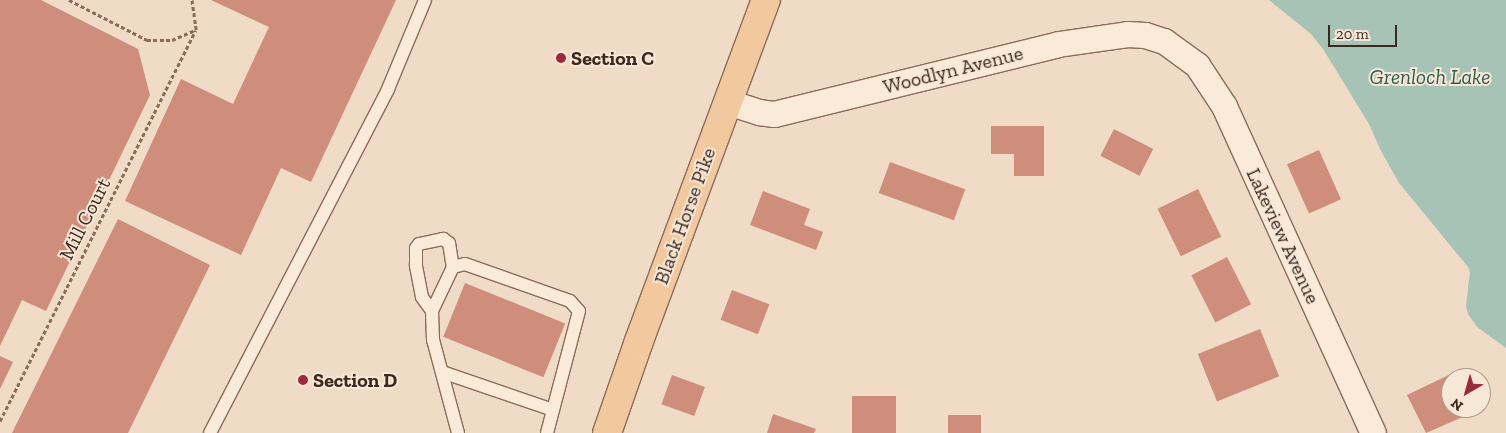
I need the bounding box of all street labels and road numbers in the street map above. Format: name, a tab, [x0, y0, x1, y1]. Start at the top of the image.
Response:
street label: Woodlyn Avenue	[880, 41, 1026, 99]
street label: Black Horse Pike	[649, 144, 721, 288]
street label: Lakeview Avenue	[1241, 164, 1325, 308]
street label: Mill Court	[54, 174, 116, 264]

